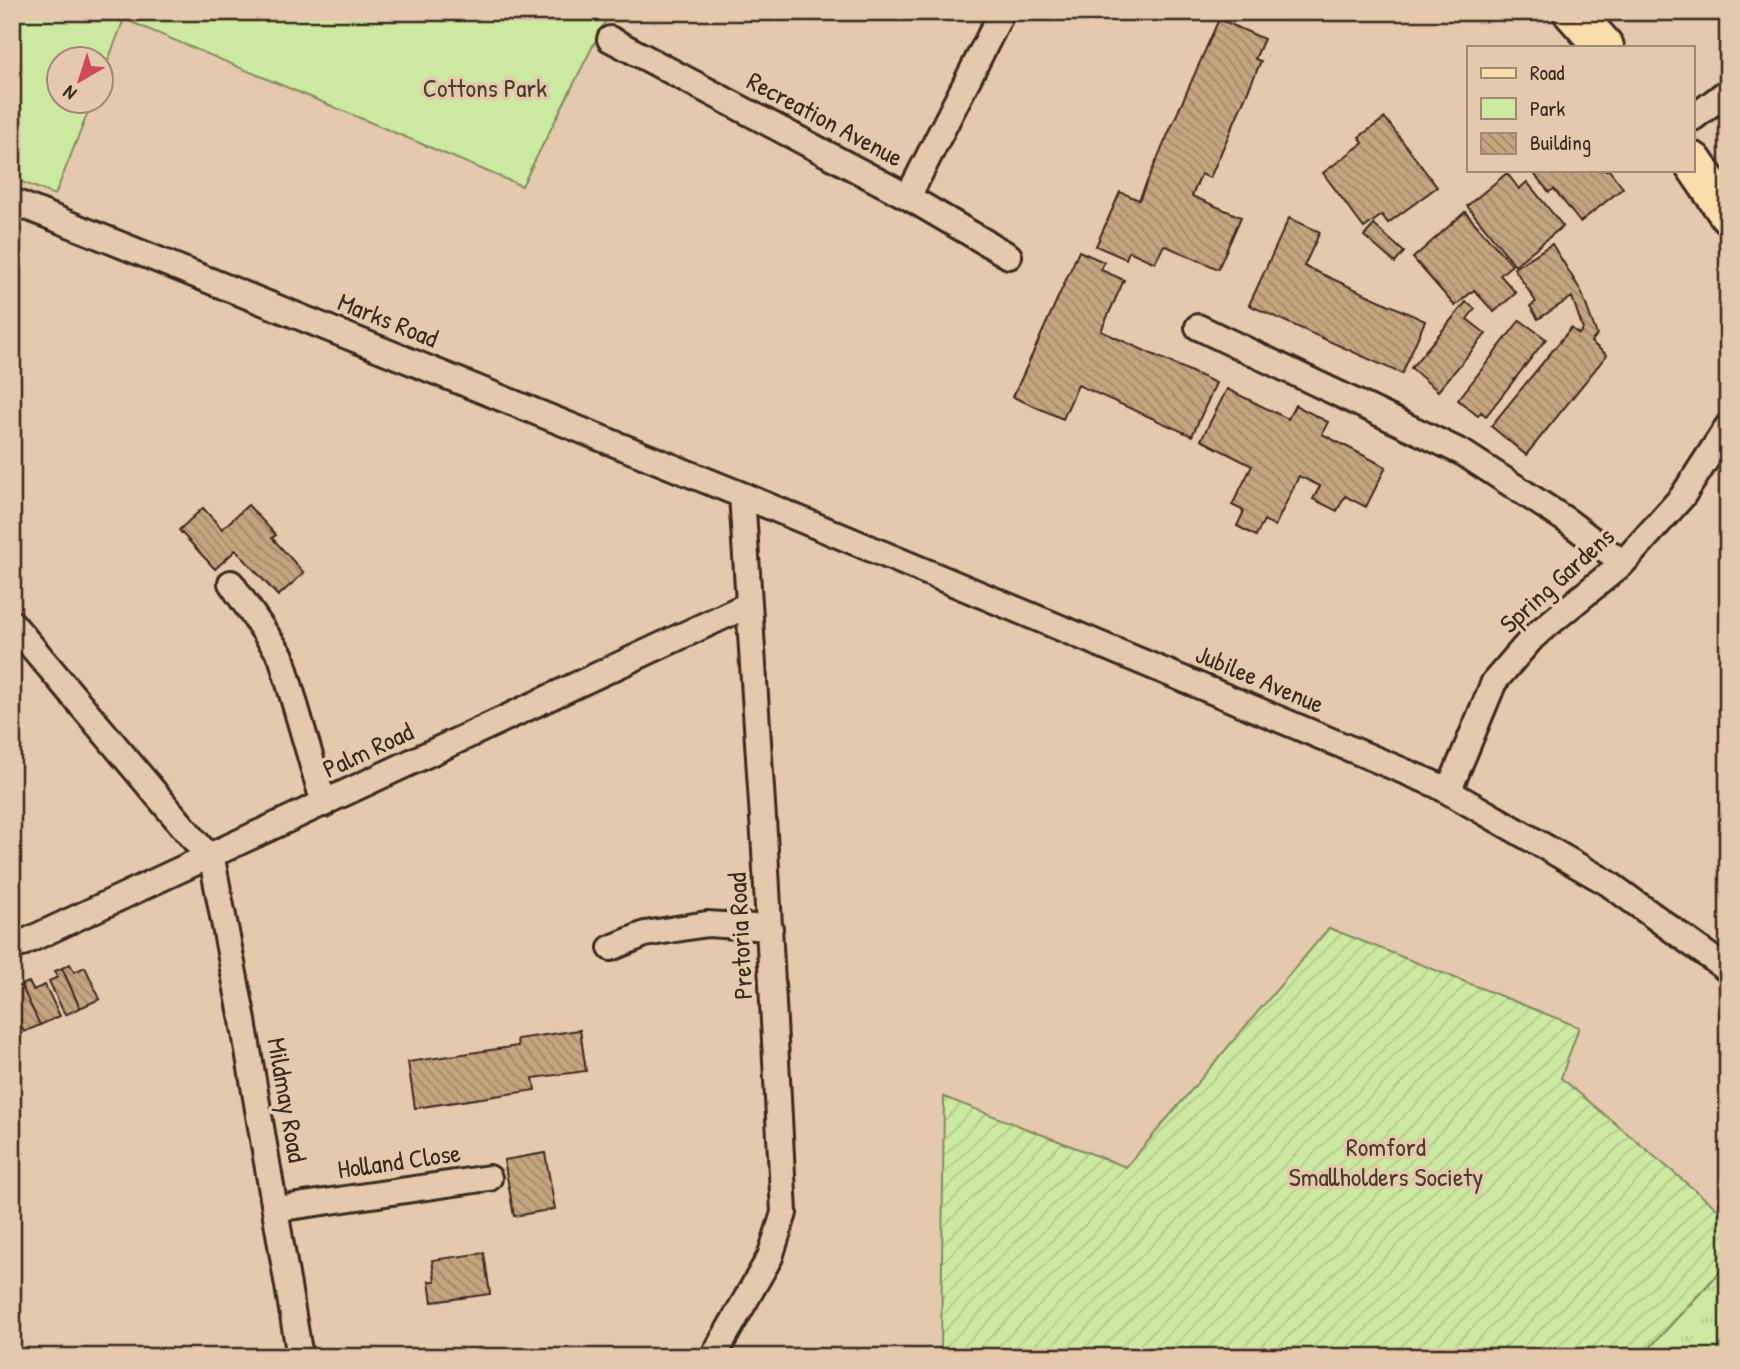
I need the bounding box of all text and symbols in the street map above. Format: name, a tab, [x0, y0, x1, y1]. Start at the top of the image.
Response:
north arrow	[46, 46, 116, 116]
legend	[1467, 46, 1694, 172]
text: Road	[1530, 58, 1564, 87]
street label: Recreation Avenue	[741, 63, 909, 174]
park label: Cottons Park	[423, 70, 547, 105]
text: N	[57, 80, 81, 106]
text: Park	[1530, 94, 1565, 123]
text: Building	[1530, 128, 1591, 157]
street label: Marks Road	[333, 284, 443, 355]
street label: Spring Gardens	[1492, 519, 1622, 641]
street label: Jubilee Avenue	[1191, 636, 1330, 721]
street label: Palm Road	[317, 713, 419, 786]
street label: Pretoria Road	[719, 872, 760, 1000]
street label: Mildmay Road	[259, 1035, 316, 1165]
park label: Romford Smallholders Society	[1289, 1129, 1483, 1194]
street label: Holland Close	[335, 1135, 463, 1186]

